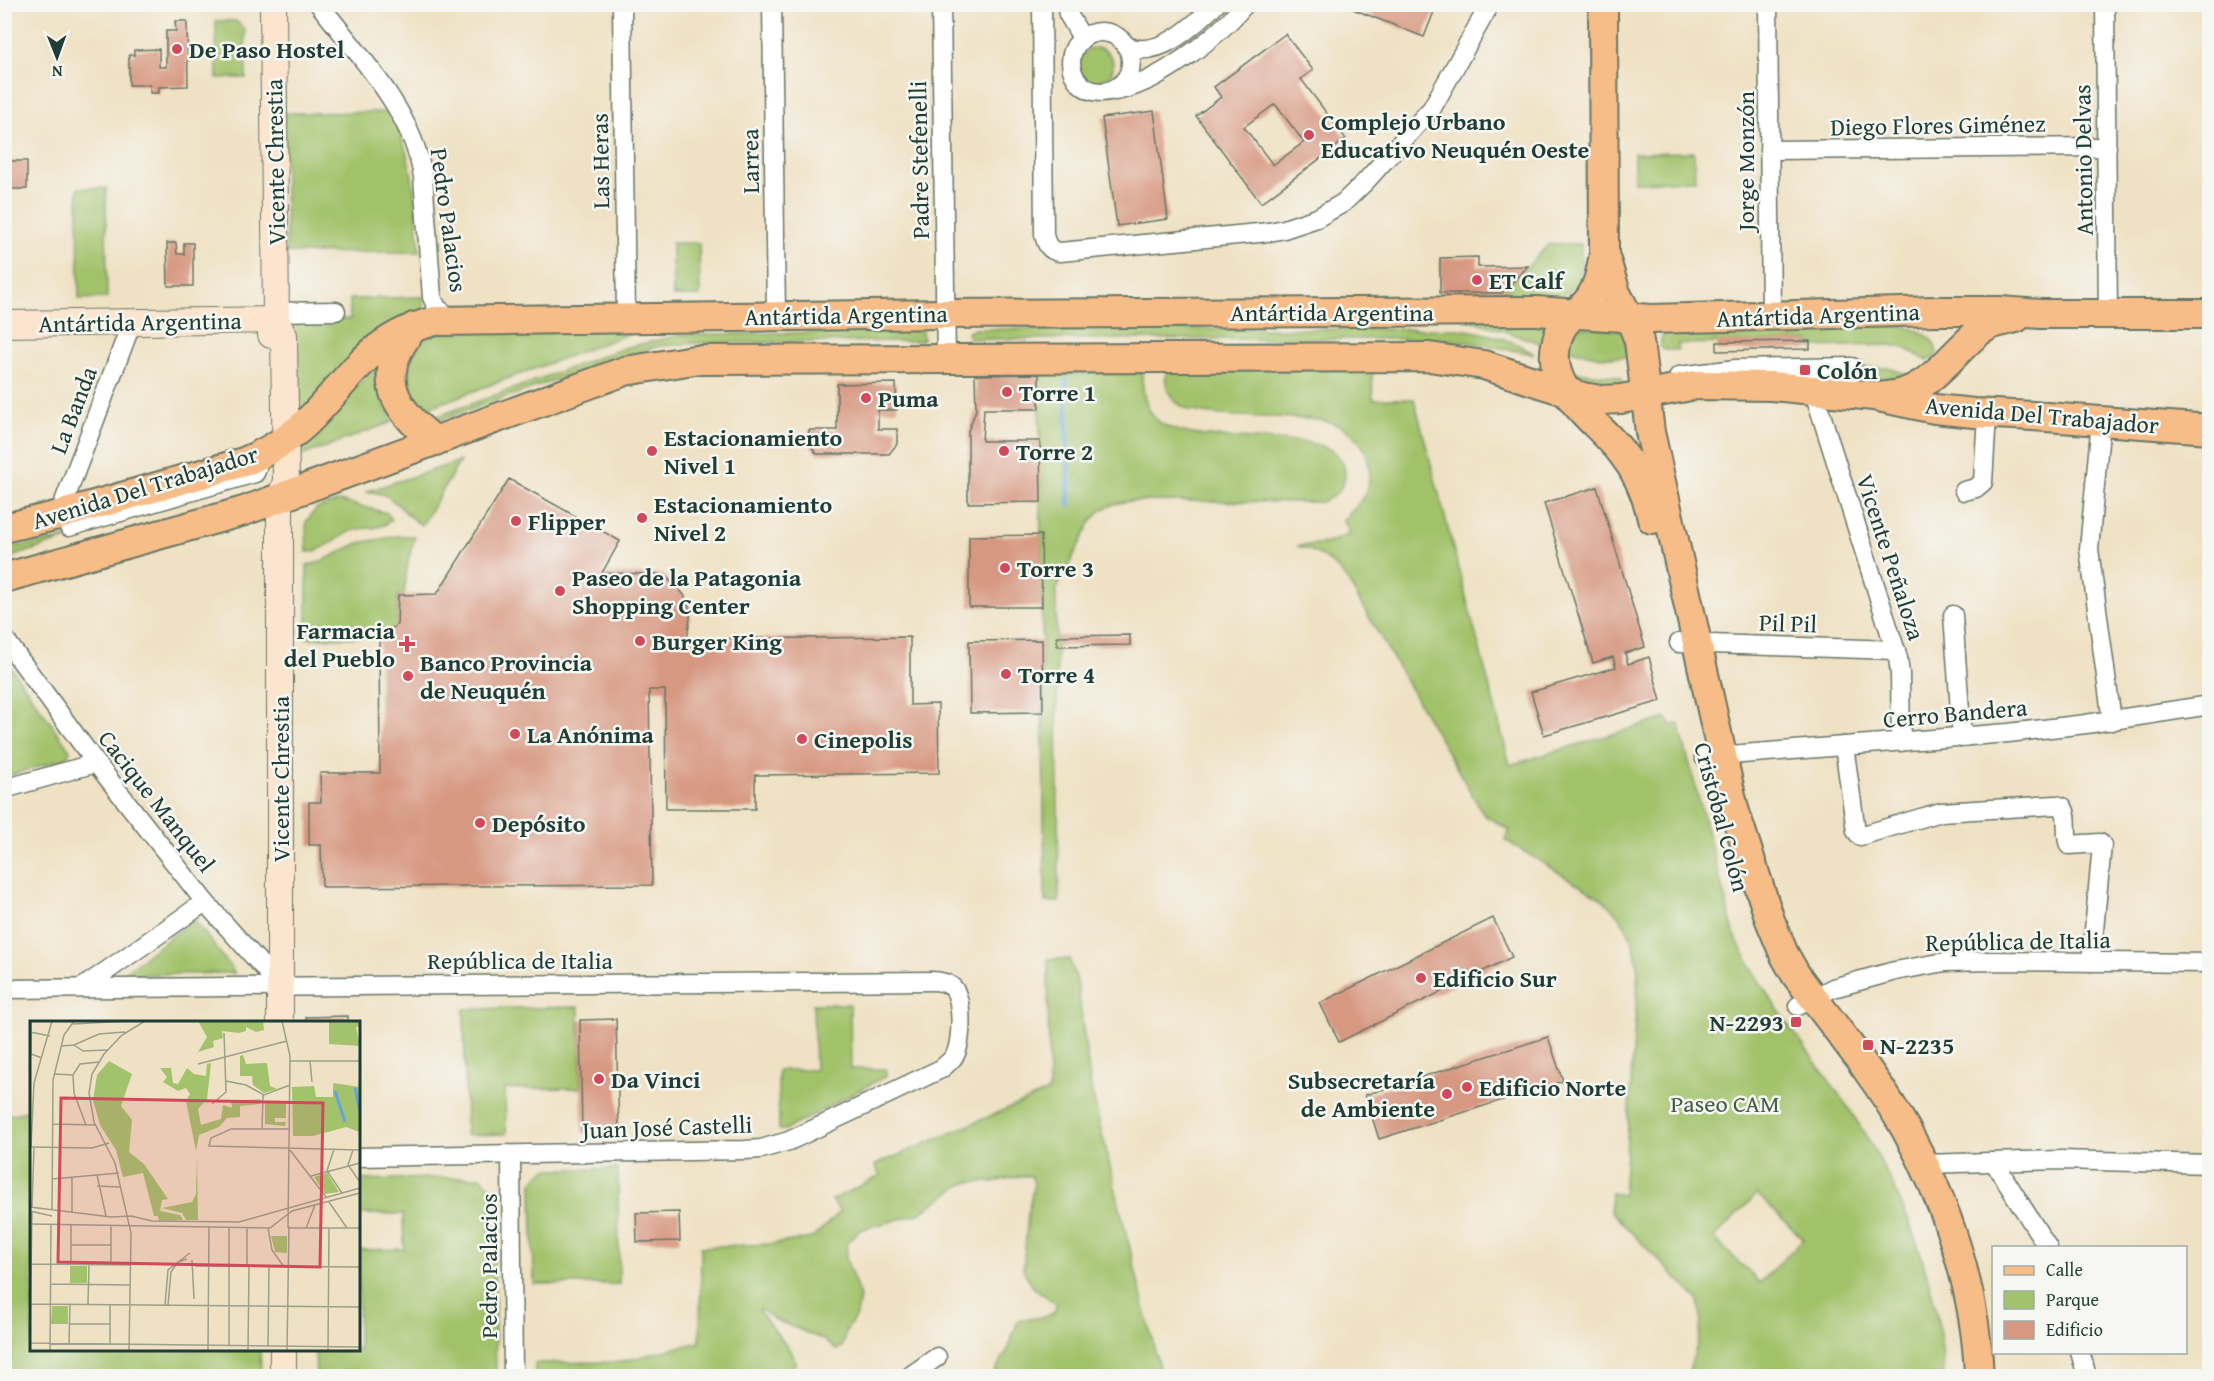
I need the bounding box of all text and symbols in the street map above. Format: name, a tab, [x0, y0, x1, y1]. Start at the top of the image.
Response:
north arrow	[27, 27, 87, 87]
place label: De Paso Hostel	[189, 32, 345, 67]
marker: De Paso Hostel	[170, 42, 184, 56]
text: N	[51, 60, 63, 84]
street label: Vicente Chrestia	[256, 78, 294, 245]
street label: Padre Stefenelli	[900, 80, 938, 240]
street label: Antonio Delvas	[2064, 84, 2102, 236]
street label: Jorge Monzón	[1728, 91, 1763, 234]
place label: Complejo Urbano Educativo Neuquén Oeste	[1321, 104, 1590, 167]
street label: Diego Flores Giménez	[1830, 106, 2046, 144]
street label: Las Heras	[582, 113, 618, 209]
street label: Larrea	[732, 128, 768, 194]
marker: Complejo Urbano Educativo Neuquén Oeste	[1302, 128, 1316, 142]
street label: Pedro Palacios	[422, 146, 476, 294]
place label: ET Calf	[1489, 263, 1566, 298]
marker: ET Calf	[1470, 273, 1484, 287]
street label: Antártida Argentina	[1716, 294, 1921, 336]
street label: Antártida Argentina	[1230, 295, 1434, 330]
street label: Antártida Argentina	[744, 296, 949, 334]
street label: Antártida Argentina	[38, 303, 243, 341]
place label: Colón	[1817, 353, 1878, 388]
street label: La Banda	[40, 361, 106, 459]
marker: Colón	[1798, 363, 1812, 377]
place label: Torre 1	[1019, 375, 1096, 410]
place label: Puma	[878, 381, 939, 416]
marker: Torre 1	[1000, 385, 1014, 399]
street label: Avenida Del Trabajador	[1924, 387, 2160, 443]
marker: Puma	[859, 391, 873, 405]
place label: Estacionamiento Nivel 1	[664, 420, 842, 483]
place label: Torre 2	[1016, 434, 1093, 469]
street label: Avenida Del Trabajador	[28, 436, 262, 538]
marker: Estacionamiento Nivel 1	[645, 444, 659, 458]
marker: Torre 2	[997, 444, 1011, 458]
street label: Vicente Peñaloza	[1848, 469, 1935, 645]
place label: Estacionamiento Nivel 2	[654, 487, 832, 550]
place label: Flipper	[528, 504, 605, 539]
marker: Estacionamiento Nivel 2	[635, 511, 649, 525]
marker: Flipper	[509, 514, 523, 528]
place label: Torre 3	[1017, 551, 1094, 586]
place label: Paseo de la Patagonia Shopping Center	[572, 560, 802, 623]
marker: Torre 3	[998, 561, 1012, 575]
marker: Paseo de la Patagonia Shopping Center	[553, 584, 567, 598]
street label: Pil Pil	[1758, 604, 1818, 642]
place label: Farmacia del Pueblo	[284, 613, 396, 676]
place label: Burger King	[652, 624, 782, 659]
marker: Burger King	[633, 634, 647, 648]
marker: Farmacia del Pueblo	[400, 637, 414, 651]
place label: Banco Provincia de Neuquén	[420, 645, 593, 708]
place label: Torre 4	[1018, 657, 1095, 692]
marker: Torre 4	[999, 667, 1013, 681]
marker: Banco Provincia de Neuquén	[401, 669, 415, 683]
street label: Cerro Bandera	[1881, 689, 2029, 737]
street label: Vicente Chrestia	[263, 695, 298, 862]
place label: La Anónima	[527, 717, 655, 752]
street label: Cacique Manquel	[90, 722, 224, 880]
place label: Cinepolis	[814, 722, 913, 757]
marker: La Anónima	[508, 727, 522, 741]
marker: Cinepolis	[795, 732, 809, 746]
street label: Cristóbal Colón	[1685, 738, 1759, 896]
place label: Depósito	[492, 806, 586, 841]
marker: Depósito	[473, 816, 487, 830]
street label: República de Italia	[1925, 922, 2112, 960]
street label: República de Italia	[427, 943, 613, 978]
place label: Edificio Sur	[1433, 961, 1557, 996]
marker: Edificio Sur	[1414, 971, 1428, 985]
place label: N-2293	[1710, 1005, 1784, 1040]
marker: N-2293	[1789, 1015, 1803, 1029]
inset map	[30, 1021, 360, 1351]
place label: N-2235	[1880, 1028, 1954, 1063]
marker: N-2235	[1861, 1038, 1875, 1052]
place label: Da Vinci	[611, 1062, 700, 1097]
place label: Subsecretaría de Ambiente	[1288, 1063, 1436, 1126]
place label: Edificio Norte	[1479, 1070, 1626, 1105]
marker: Da Vinci	[592, 1072, 606, 1086]
marker: Edificio Norte	[1460, 1080, 1474, 1094]
park label: Paseo CAM	[1670, 1086, 1780, 1121]
marker: Subsecretaría de Ambiente	[1440, 1087, 1454, 1101]
street label: Juan José Castelli	[578, 1107, 753, 1148]
street label: Pedro Palacios	[471, 1193, 506, 1339]
legend	[1992, 1246, 2187, 1354]
text: Calle	[2046, 1256, 2083, 1283]
text: Parque	[2046, 1286, 2099, 1313]
text: Edificio	[2046, 1316, 2103, 1343]

